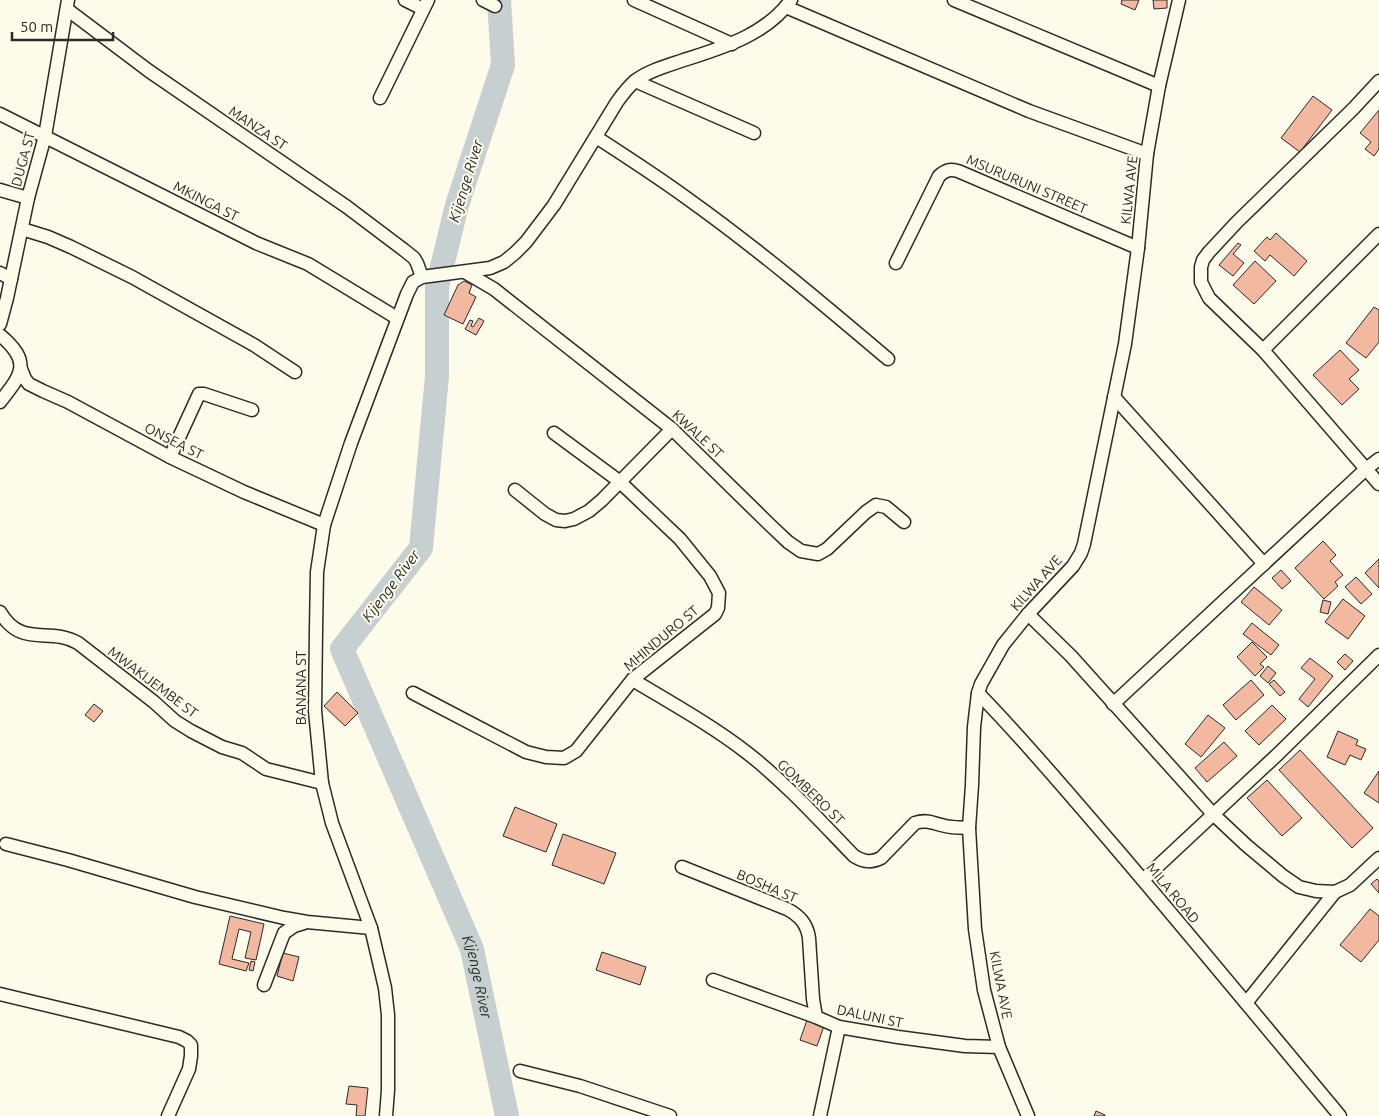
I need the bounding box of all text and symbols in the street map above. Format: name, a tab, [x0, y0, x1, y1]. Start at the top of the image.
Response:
scale bar	[12, 10, 114, 42]
text: 50 m	[20, 18, 53, 35]
street label: MANZA ST	[226, 103, 290, 153]
street label: DUGA ST	[8, 130, 38, 188]
water label: Kijenge River	[445, 136, 486, 224]
street label: MSURURUNI STREET	[964, 151, 1090, 217]
street label: KILWA AVE	[1117, 155, 1141, 225]
street label: MKINGA ST	[171, 178, 241, 224]
street label: KWALE ST	[669, 406, 727, 462]
street label: ONSEA ST	[142, 419, 206, 463]
water label: Kijenge River	[358, 546, 424, 625]
street label: KILWA AVE	[1007, 552, 1065, 614]
street label: MHINDURO ST	[620, 602, 702, 674]
street label: MWAKIJEMBE ST	[105, 643, 201, 721]
street label: BANANA ST	[293, 651, 309, 725]
street label: GOMBERO ST	[774, 756, 848, 828]
street label: MILA ROAD	[1143, 860, 1203, 927]
street label: BOSHA ST	[734, 866, 800, 906]
water label: Kijenge River	[459, 932, 496, 1021]
street label: KILWA AVE	[987, 950, 1015, 1021]
street label: DALUNI ST	[835, 1001, 905, 1031]

